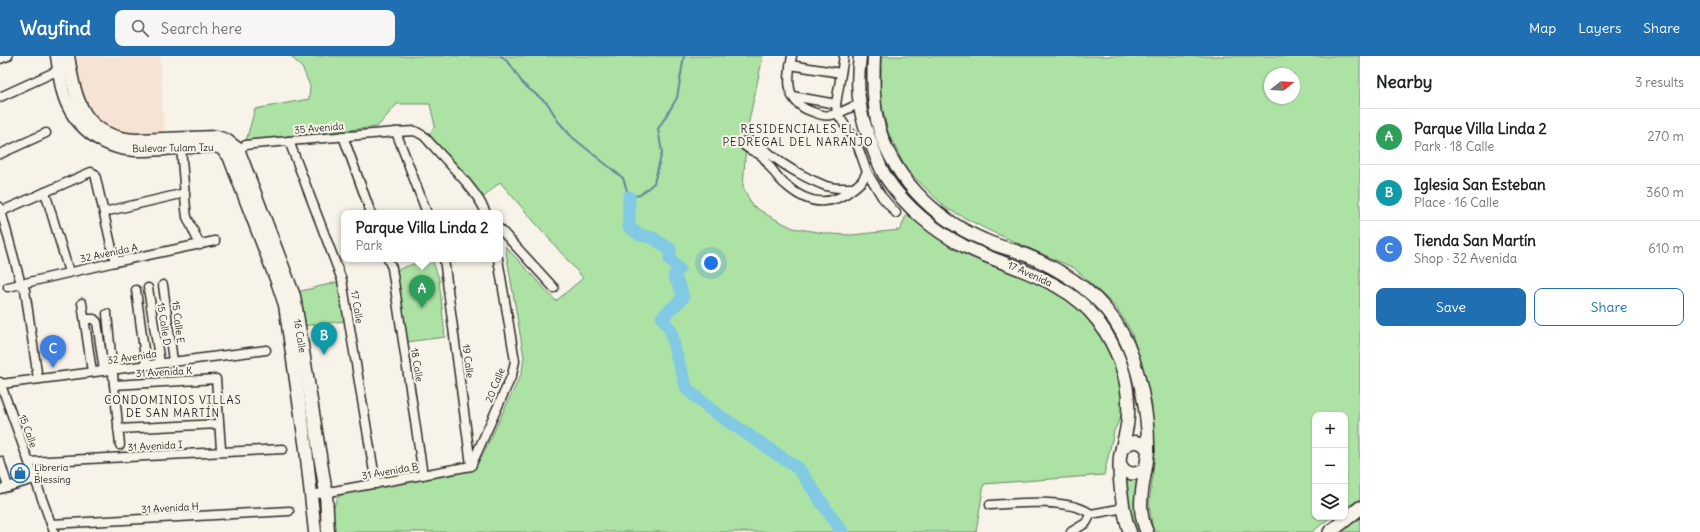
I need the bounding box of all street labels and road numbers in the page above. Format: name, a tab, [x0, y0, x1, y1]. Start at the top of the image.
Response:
street label: 35 Avenida	[294, 119, 345, 137]
street label: Bulevar Tulam Tzu	[132, 141, 214, 155]
street label: 32 Avenida A	[79, 240, 140, 265]
street label: 17 Avenida	[1006, 258, 1055, 290]
street label: 17 Calle	[348, 290, 366, 324]
street label: 15 Calle E	[169, 300, 187, 344]
street label: 15 Calle D	[154, 301, 174, 347]
street label: 16 Calle	[291, 318, 309, 354]
street label: 19 Calle	[459, 343, 477, 379]
street label: 32 Avenida	[106, 347, 158, 367]
street label: 18 Calle	[408, 347, 426, 383]
street label: 31 Avenida K	[135, 364, 193, 380]
street label: 20 Calle	[482, 366, 508, 404]
street label: 15 Calle	[16, 413, 40, 449]
street label: 31 Avenida I	[127, 438, 183, 454]
street label: 31 Avenida B	[361, 460, 420, 482]
street label: 31 Avenida H	[141, 500, 199, 516]

